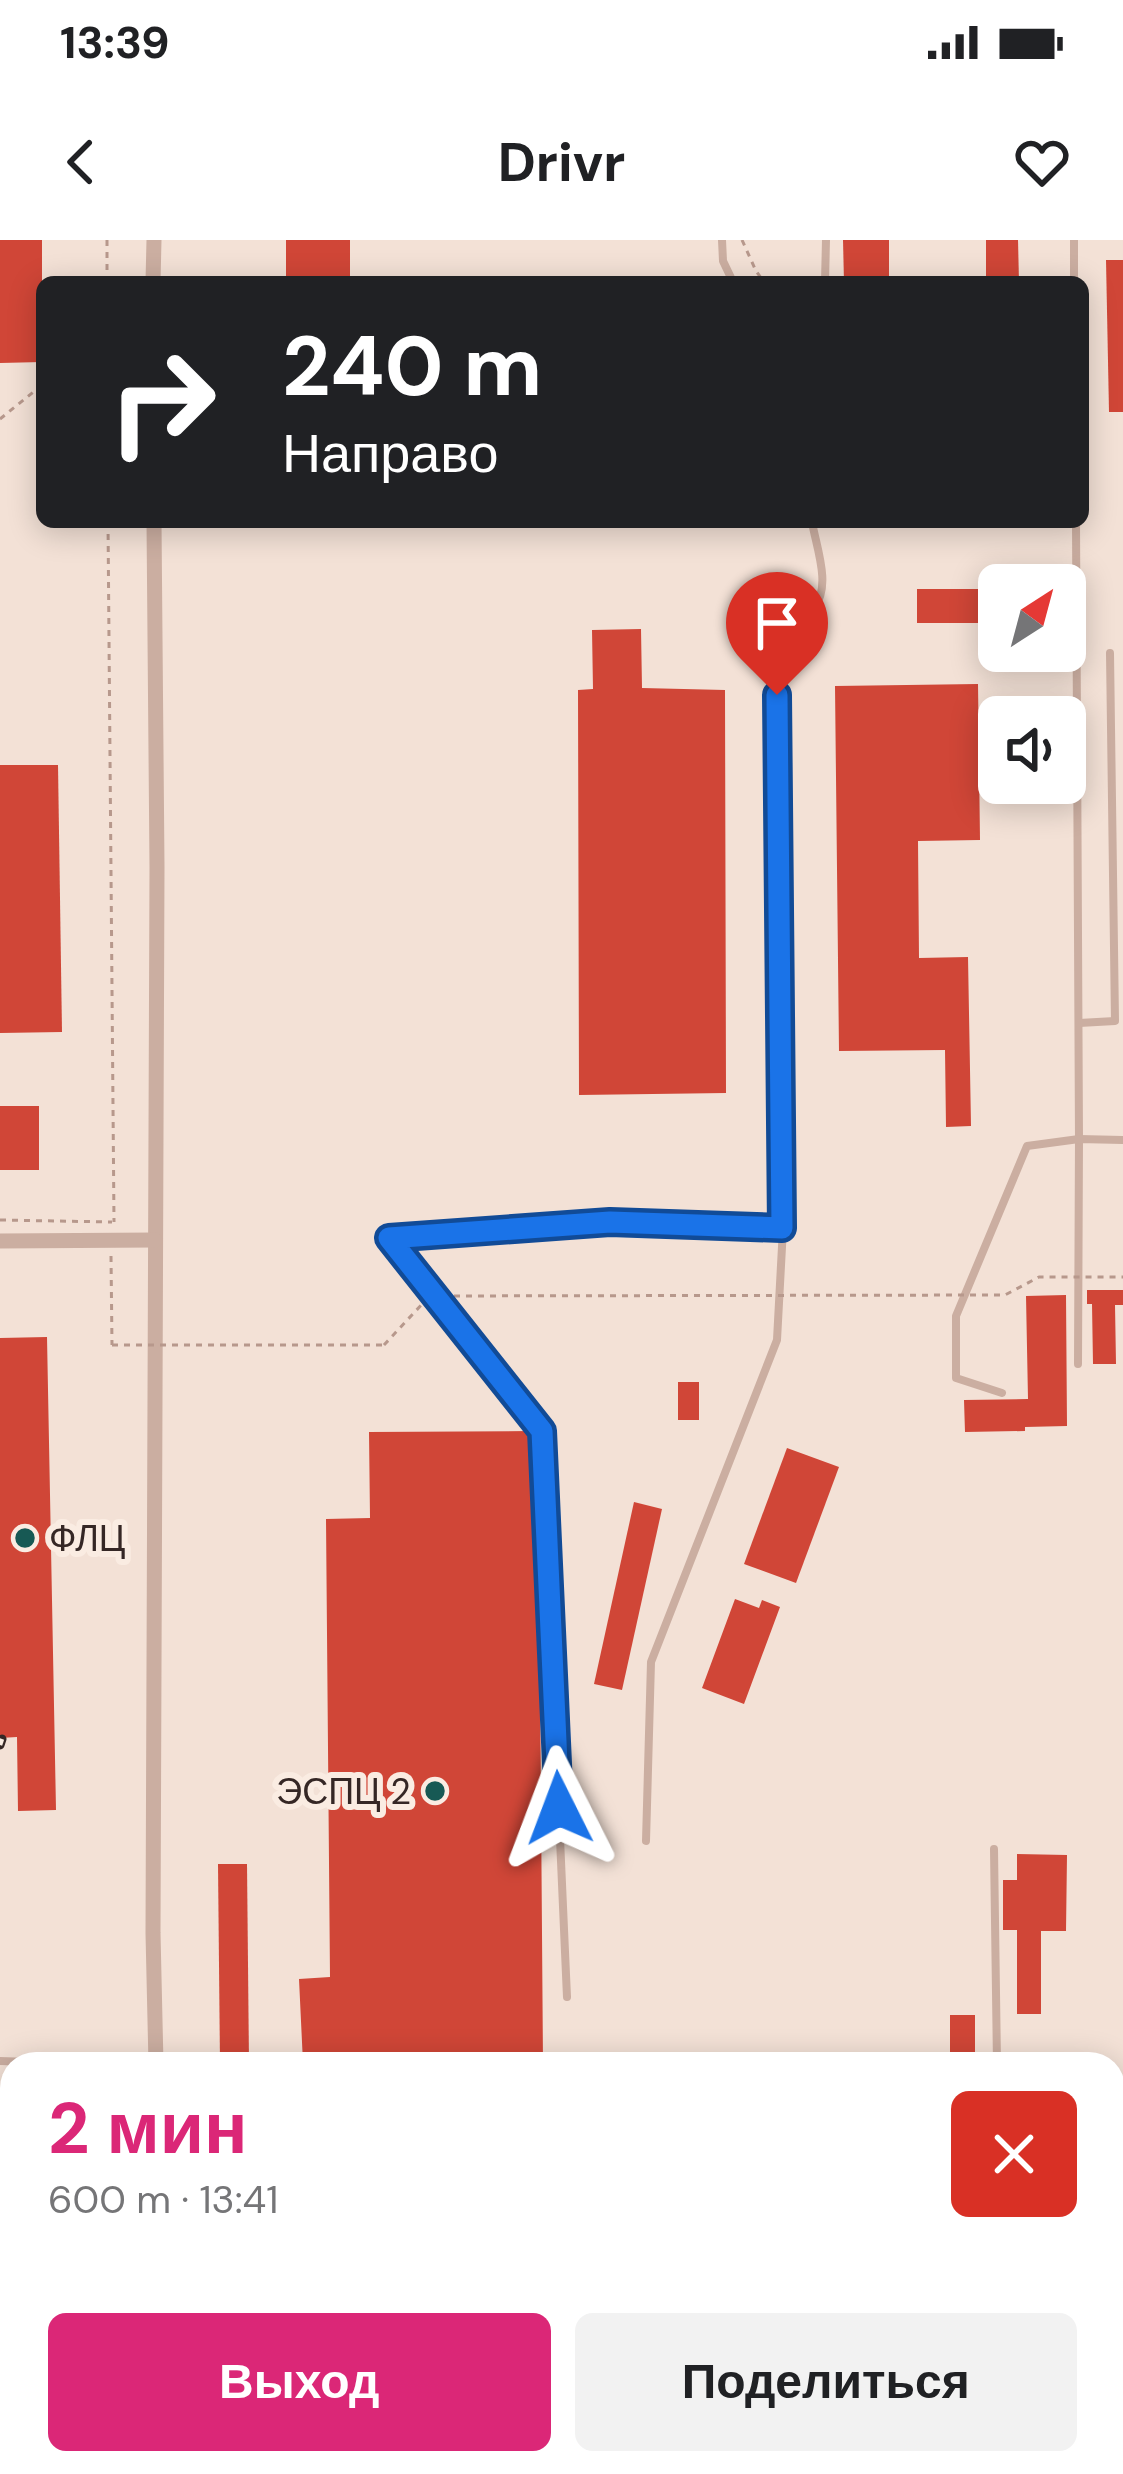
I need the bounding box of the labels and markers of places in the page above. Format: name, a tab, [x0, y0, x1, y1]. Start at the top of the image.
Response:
pin	[726, 572, 828, 695]
place label: ФЛЦ	[49, 1515, 125, 1562]
marker: ФЛЦ	[12, 1525, 38, 1551]
place label: ЭСПЦ 2	[276, 1768, 411, 1815]
marker: ЭСПЦ 2	[422, 1778, 448, 1804]

